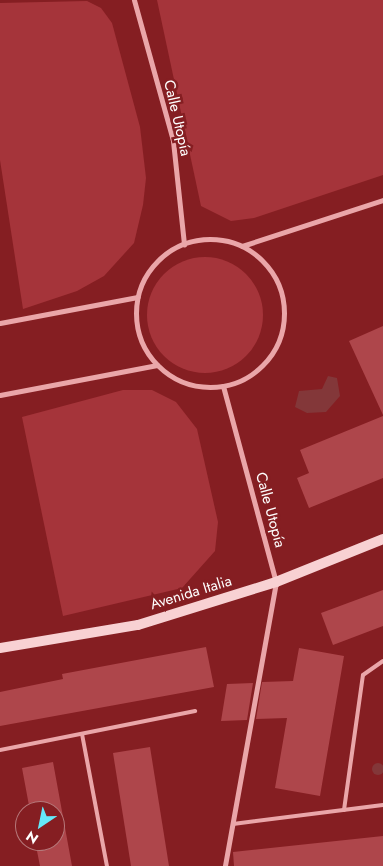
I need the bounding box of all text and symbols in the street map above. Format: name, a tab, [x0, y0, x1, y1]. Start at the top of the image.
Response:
street label: Calle Utopía	[160, 78, 194, 158]
street label: Calle Utopía	[251, 470, 289, 550]
street label: Avenida Italia	[148, 572, 234, 614]
north arrow	[15, 801, 65, 851]
text: N	[22, 826, 42, 849]

